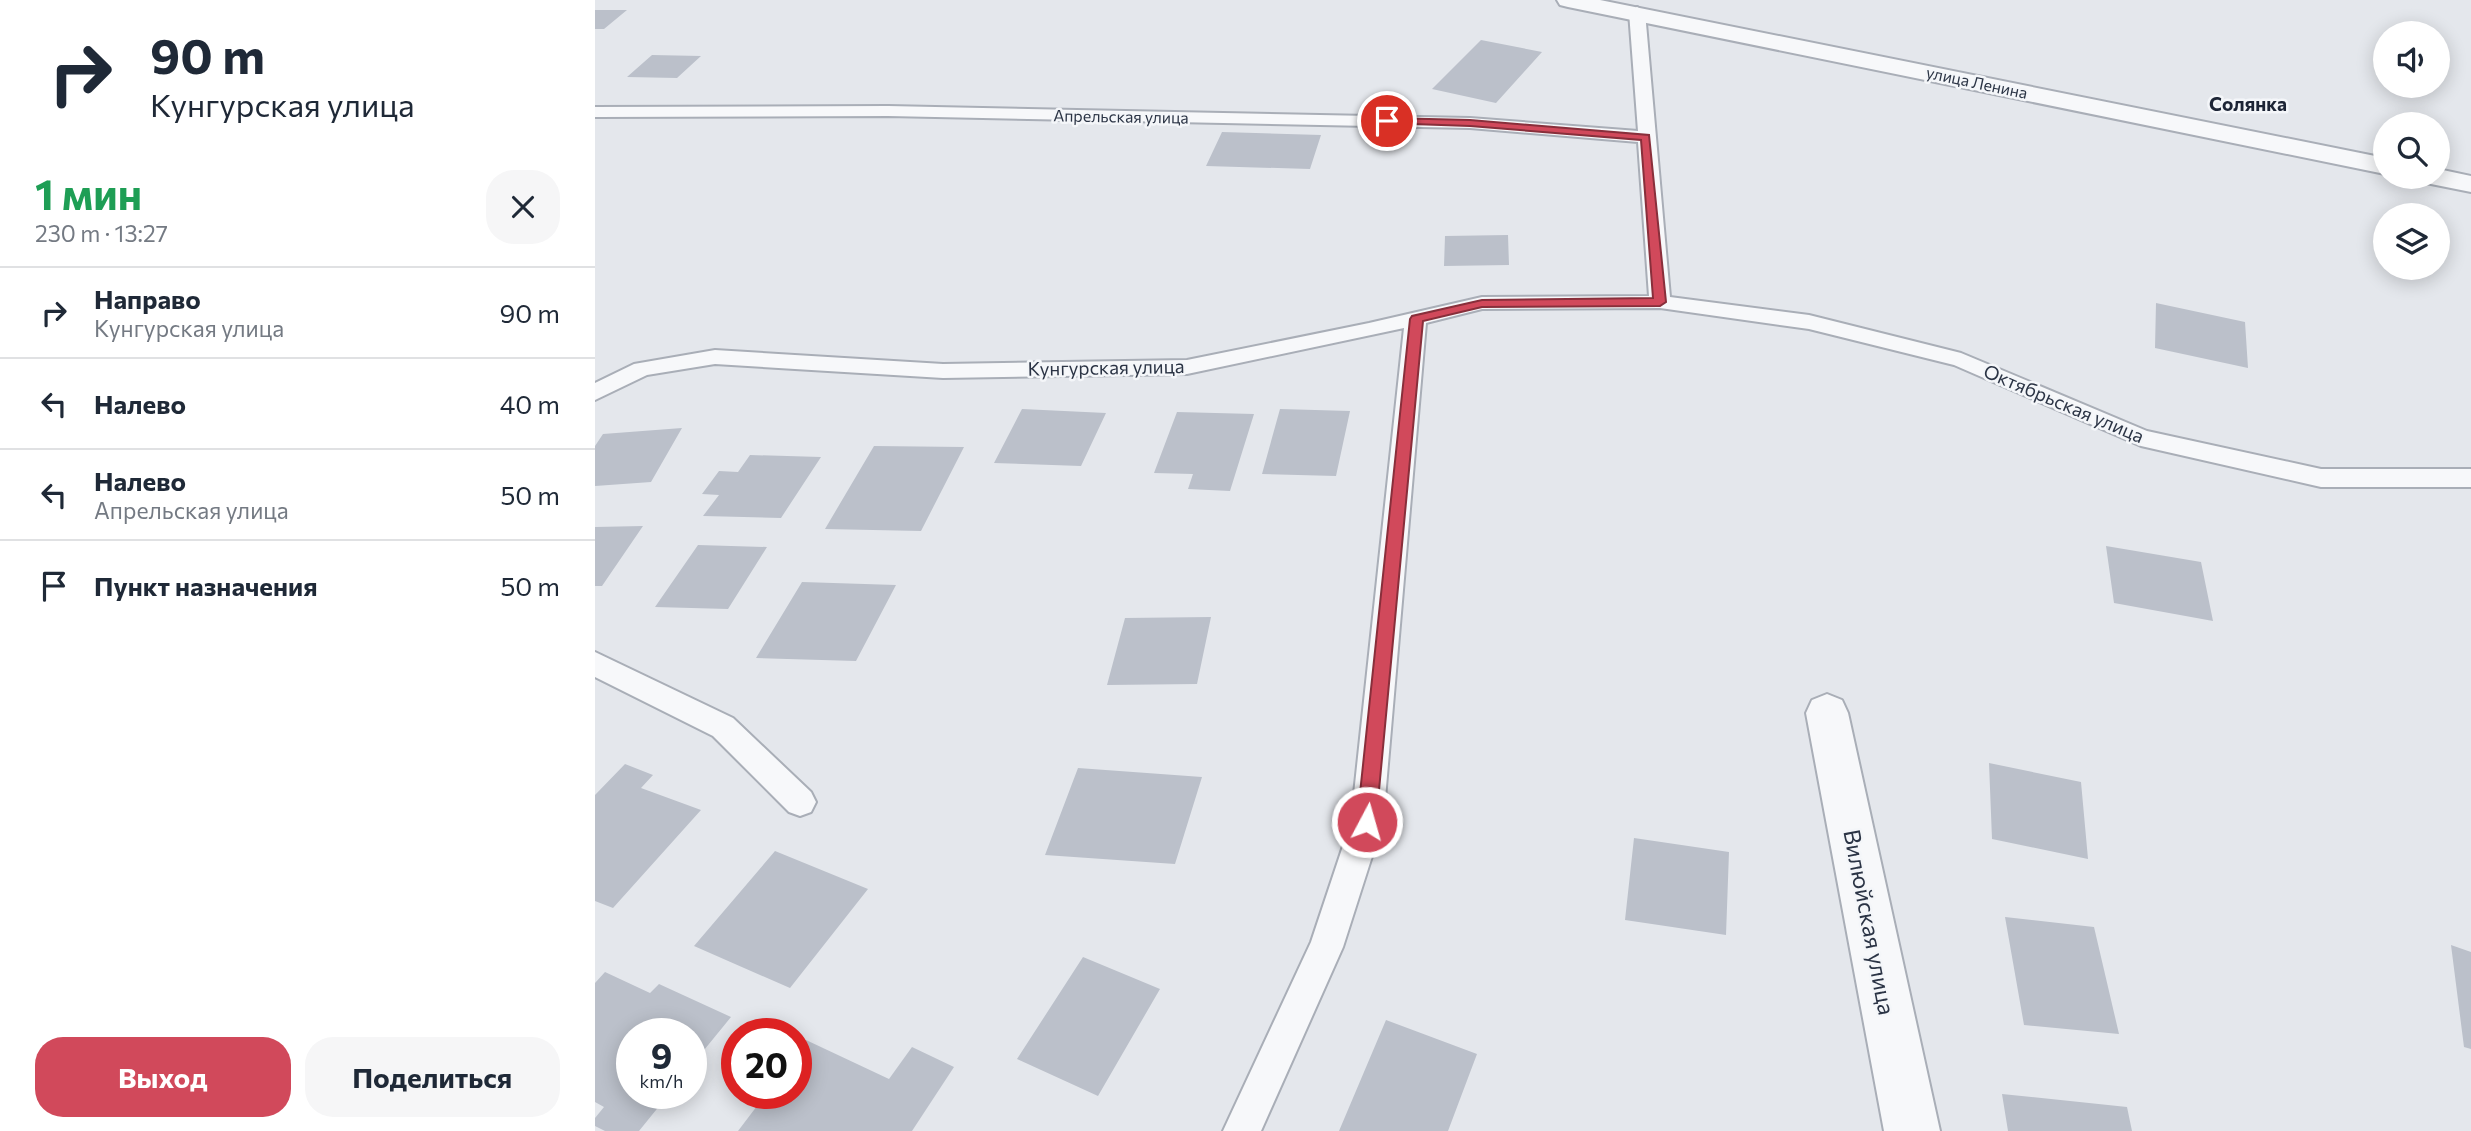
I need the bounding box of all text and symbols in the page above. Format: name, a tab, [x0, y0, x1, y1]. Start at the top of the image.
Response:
map controls	[2373, 21, 2450, 280]
button: sound	[2373, 21, 2450, 98]
text: 90 m	[150, 24, 265, 84]
icon: right	[35, 28, 126, 119]
street label: улица Ленина	[1925, 62, 2029, 102]
text: Кунгурская улица	[150, 84, 414, 124]
pin	[1357, 91, 1417, 151]
district label: Солянка	[2209, 92, 2287, 115]
icon: arrive	[1368, 102, 1406, 140]
street label: Апрельская улица	[1053, 105, 1189, 127]
button: search	[2373, 112, 2450, 189]
text: 1 мин	[35, 167, 142, 219]
button: close	[486, 170, 560, 244]
button: layers	[2373, 203, 2450, 280]
text: 230 m · 13:27	[35, 219, 168, 247]
text: Направо	[94, 283, 201, 314]
icon: right	[35, 294, 73, 332]
text: 90 m	[500, 297, 560, 328]
text: Кунгурская улица	[94, 314, 284, 342]
street label: Кунгурская улица	[1027, 354, 1185, 380]
street label: Октябрьская улица	[1980, 359, 2148, 447]
icon: left	[35, 385, 73, 423]
text: Налево	[94, 388, 186, 419]
text: 40 m	[500, 388, 560, 419]
text: Налево	[94, 465, 186, 496]
icon: left	[35, 476, 73, 514]
text: 50 m	[500, 479, 560, 510]
text: Апрельская улица	[94, 496, 289, 524]
icon: arrive	[35, 567, 73, 605]
text: Пункт назначения	[94, 570, 318, 601]
text: 50 m	[500, 570, 560, 601]
position arrow	[1330, 785, 1404, 859]
street label: Вилюйская улица	[1838, 827, 1902, 1017]
speed limit sign: 20	[721, 1018, 812, 1109]
text: 9	[651, 1033, 672, 1076]
button: Выход	[35, 1037, 291, 1117]
button: Поделиться	[305, 1037, 560, 1117]
text: km/h	[640, 1070, 683, 1092]

